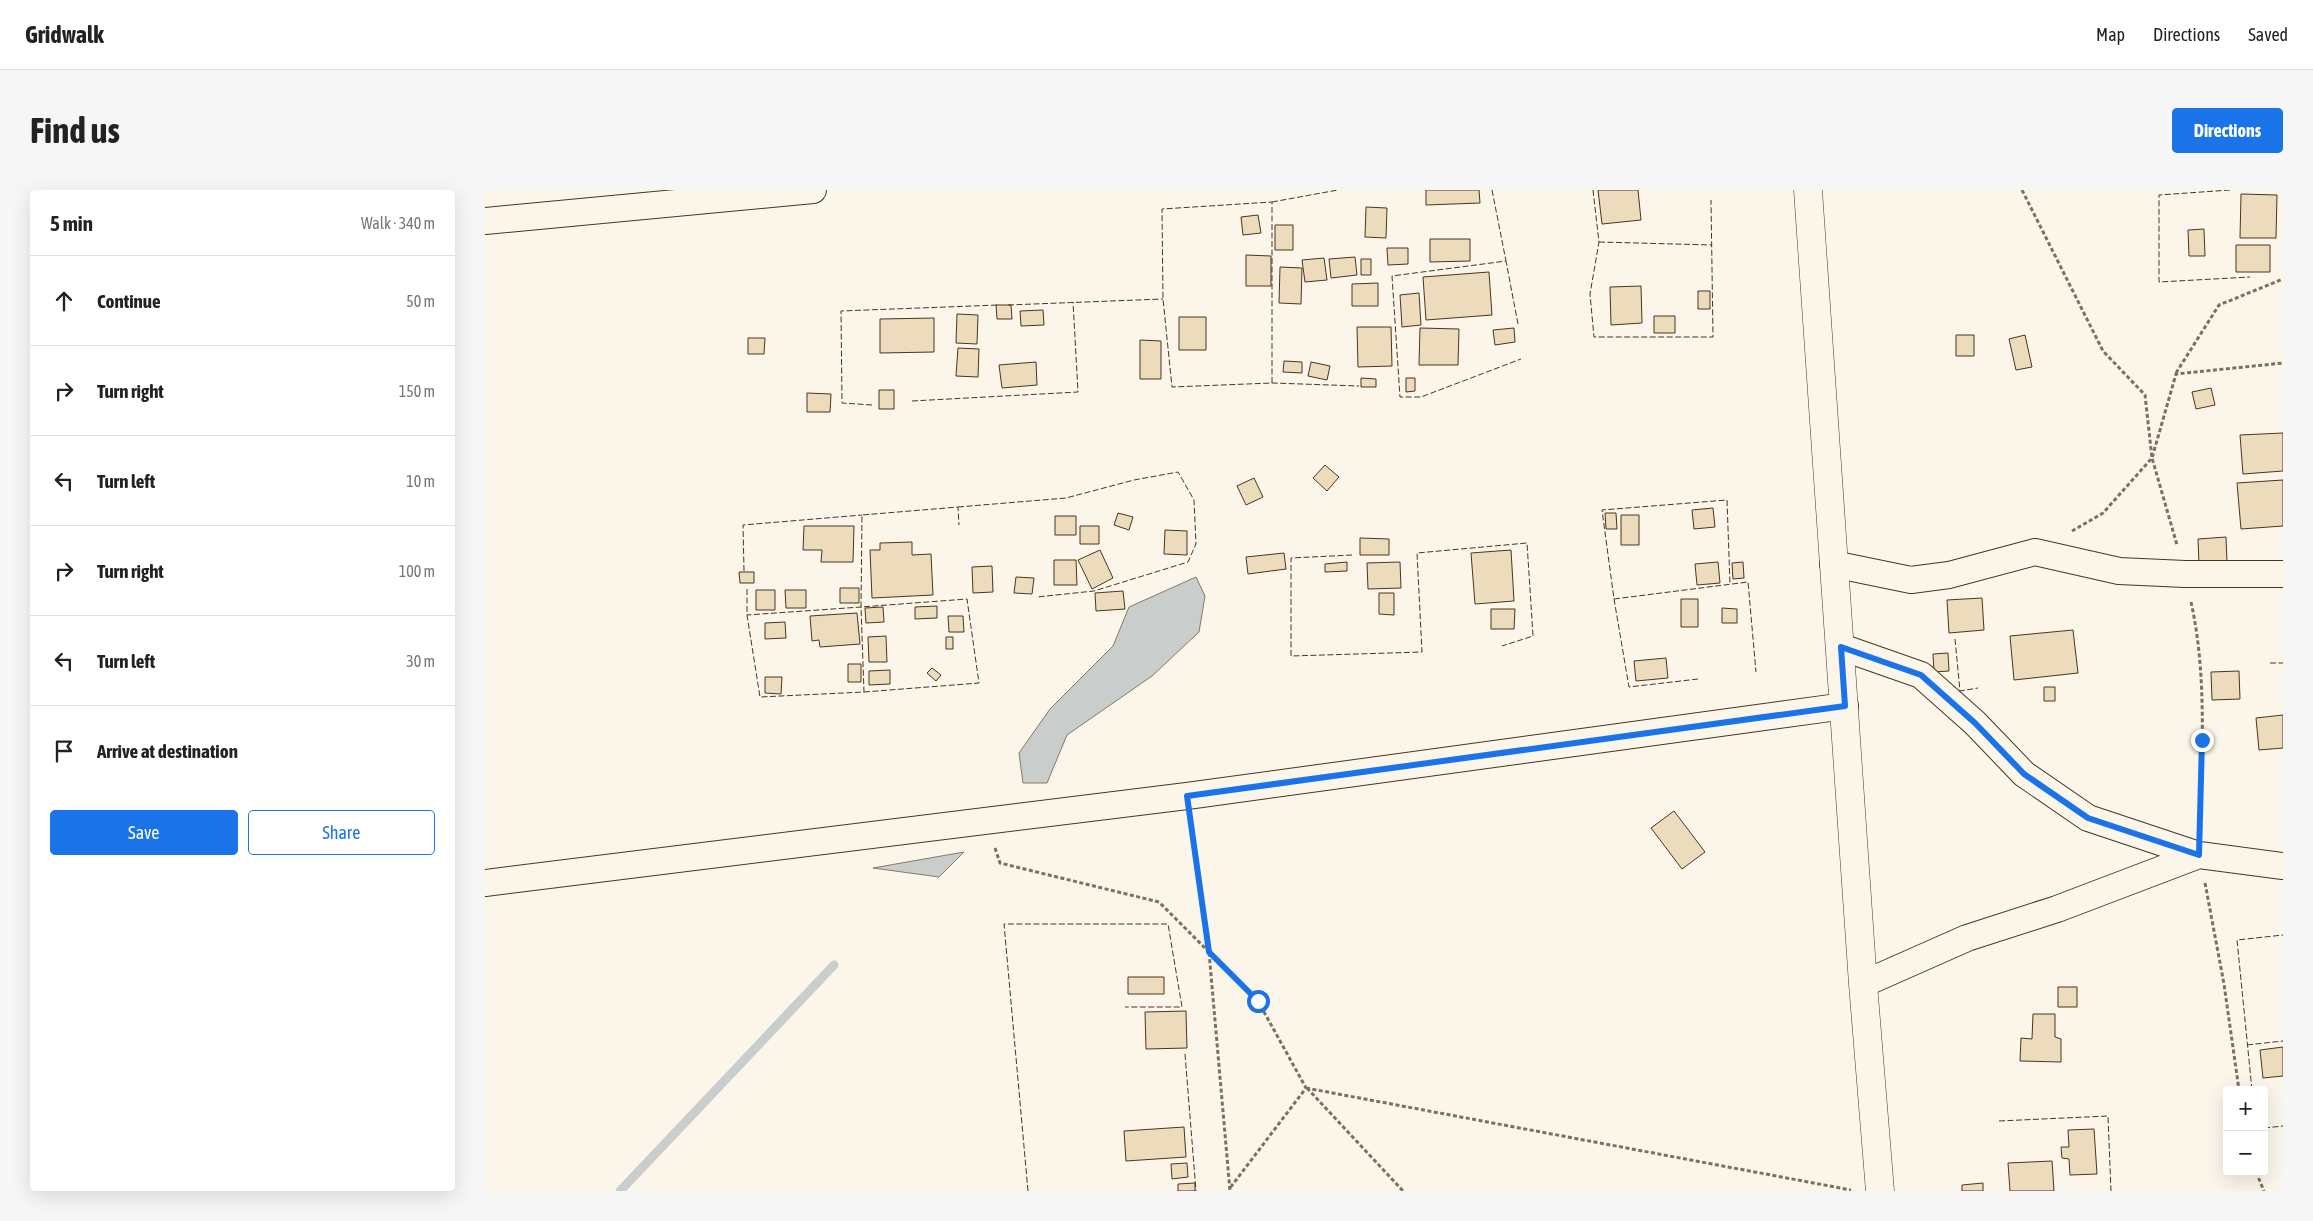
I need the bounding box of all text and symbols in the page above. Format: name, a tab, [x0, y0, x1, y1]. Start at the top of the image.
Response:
text: Gridwalk	[25, 21, 104, 48]
text: Map	[2096, 24, 2125, 45]
text: Directions	[2153, 24, 2220, 45]
text: Saved	[2248, 24, 2288, 45]
button: Directions	[2172, 108, 2283, 153]
text: Find us	[30, 110, 120, 150]
text: 5 min	[50, 211, 93, 235]
text: Walk · 340 m	[361, 214, 435, 232]
icon: ahead	[50, 287, 78, 315]
text: Continue	[97, 290, 161, 312]
text: 50 m	[406, 292, 435, 310]
icon: right	[50, 377, 78, 405]
text: Turn right	[97, 380, 164, 402]
text: 150 m	[399, 382, 435, 400]
icon: left	[50, 467, 78, 495]
text: Turn left	[97, 470, 155, 492]
text: 10 m	[406, 472, 435, 490]
icon: right	[50, 557, 78, 585]
text: Turn right	[97, 560, 164, 582]
text: 100 m	[399, 562, 435, 580]
icon: left	[50, 647, 78, 675]
text: Turn left	[97, 650, 155, 672]
text: 30 m	[406, 652, 435, 670]
route end	[2191, 729, 2214, 752]
icon: arrive	[50, 737, 78, 765]
text: Arrive at destination	[97, 740, 238, 762]
button: Save	[50, 810, 238, 855]
button: Share	[248, 810, 435, 855]
route start	[1247, 990, 1270, 1013]
map controls	[2223, 1086, 2268, 1176]
button: +	[2223, 1086, 2268, 1131]
button: −	[2223, 1131, 2268, 1176]

